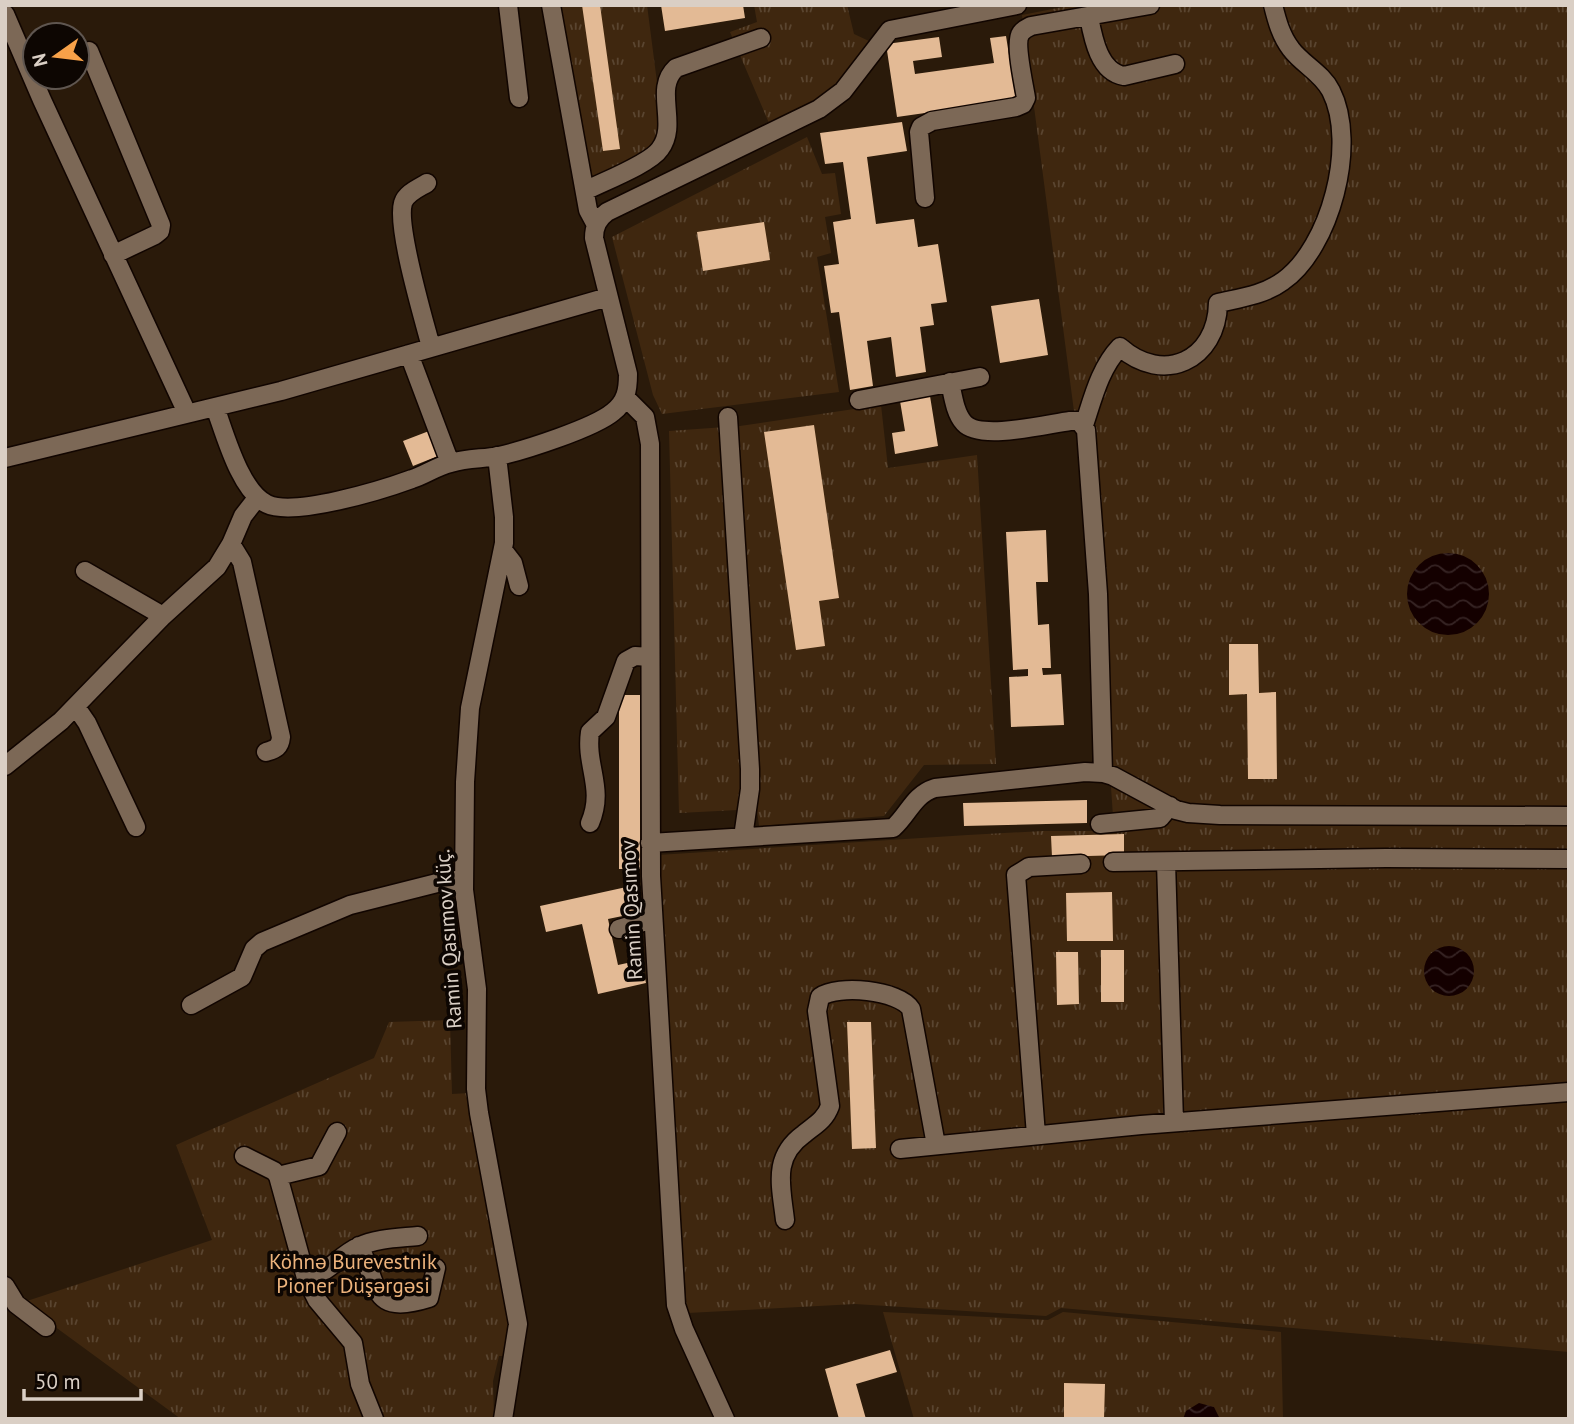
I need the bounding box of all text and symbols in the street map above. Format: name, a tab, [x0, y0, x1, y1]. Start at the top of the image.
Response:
north arrow	[21, 21, 91, 91]
text: N	[26, 51, 53, 69]
street label: Ramin Qasımov	[614, 839, 648, 981]
street label: Ramin Qasımov küç.	[428, 848, 468, 1030]
park label: Köhnə Burevestnik Pioner Düşərgəsi	[269, 1248, 437, 1299]
scale bar	[24, 1358, 142, 1402]
text: 50 m	[35, 1368, 81, 1395]

